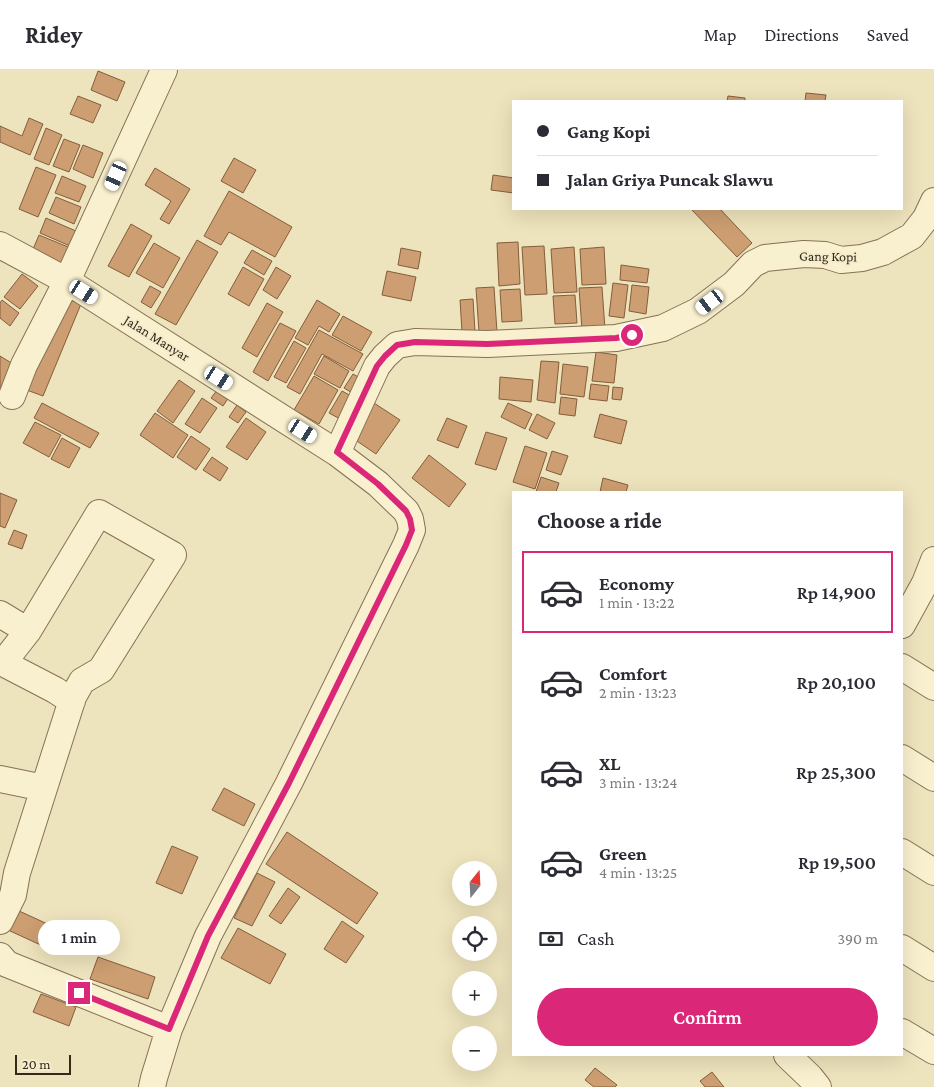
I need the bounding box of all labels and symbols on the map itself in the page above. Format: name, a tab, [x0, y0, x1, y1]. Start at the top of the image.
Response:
car	[103, 159, 128, 193]
street label: Gang Kopi	[799, 247, 858, 265]
car	[67, 278, 100, 306]
car	[693, 287, 726, 317]
street label: Jalan Manyar	[120, 310, 193, 364]
route start	[621, 324, 643, 346]
car	[202, 364, 235, 392]
car	[286, 417, 319, 445]
north arrow	[452, 861, 498, 906]
callout: 1 min	[38, 920, 120, 956]
route end	[68, 982, 90, 1004]
scale bar	[15, 1052, 71, 1075]

